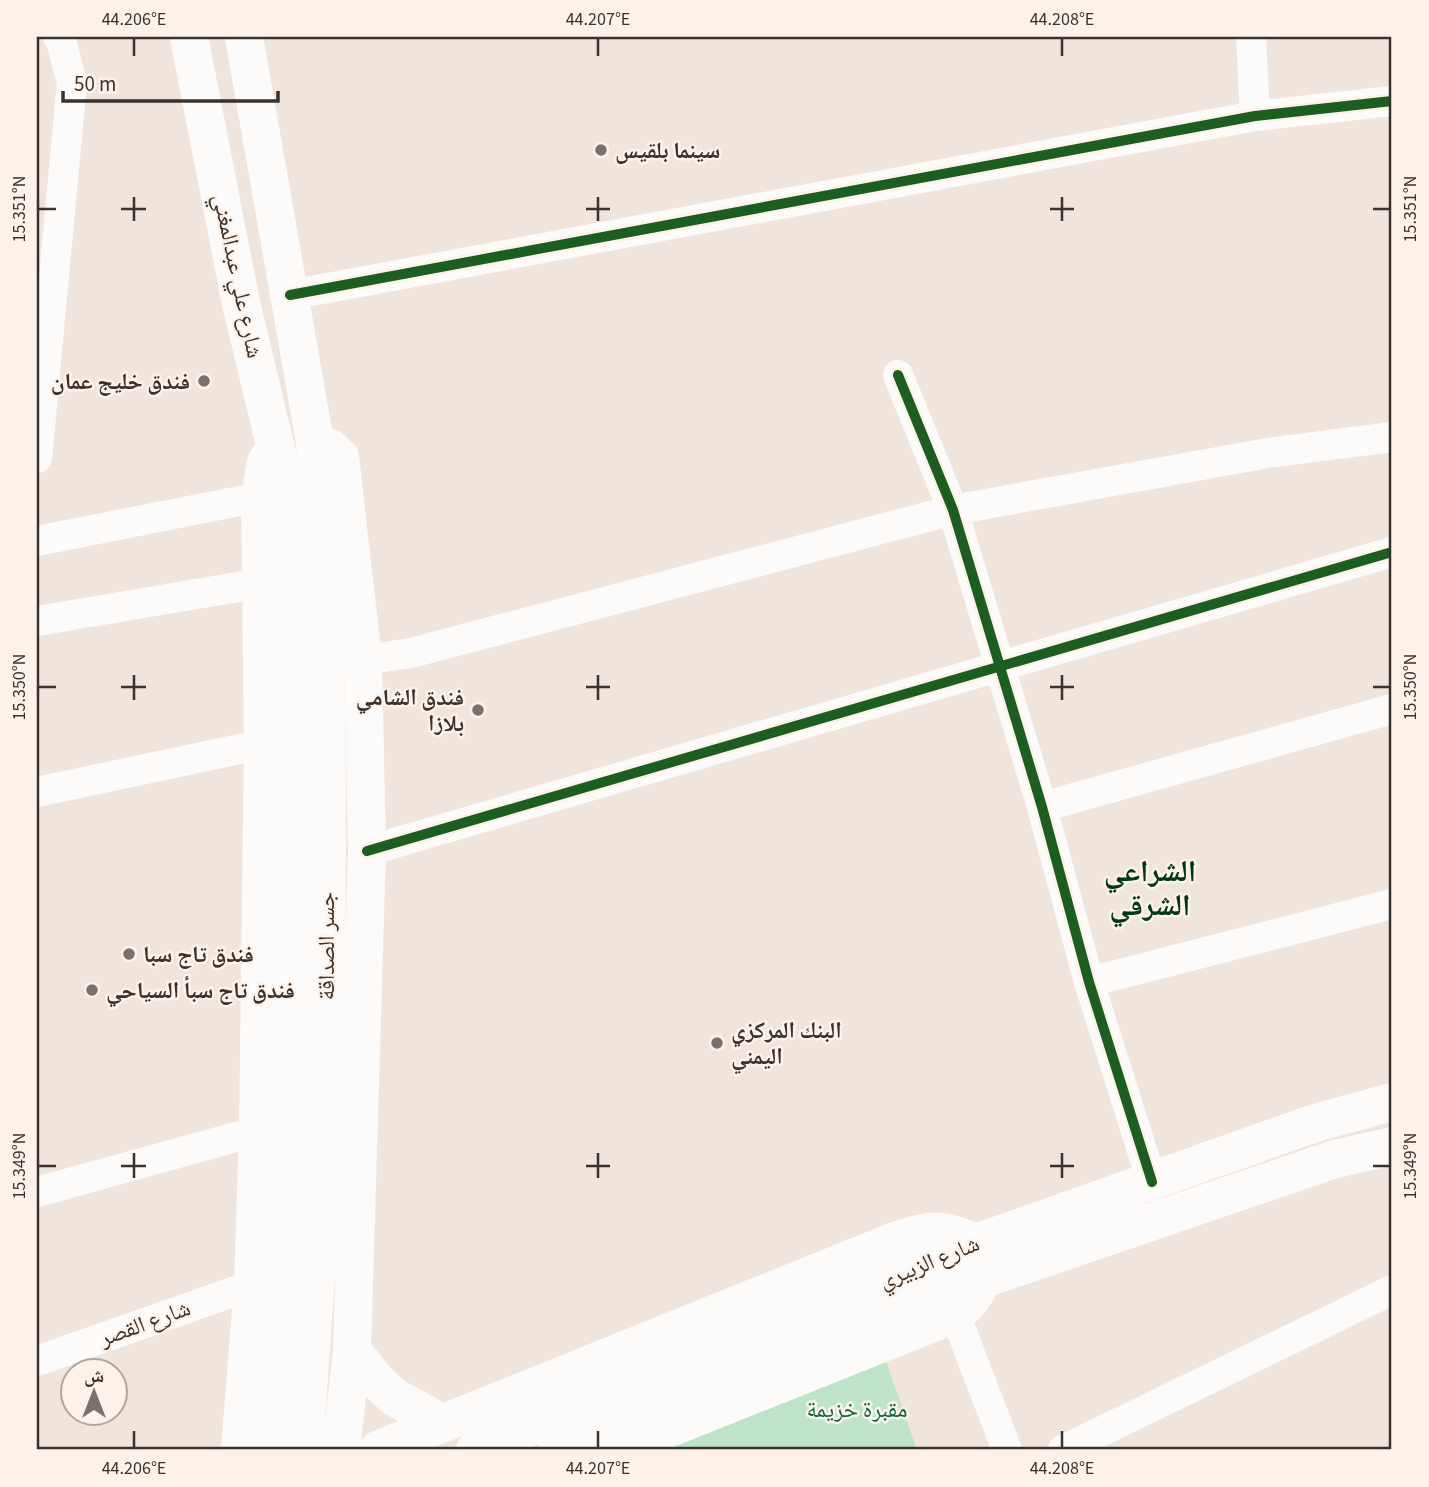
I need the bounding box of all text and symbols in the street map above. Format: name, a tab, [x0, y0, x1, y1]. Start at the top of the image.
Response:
text: 44.206°E	[102, 7, 166, 32]
text: 44.207°E	[566, 7, 630, 32]
text: 44.208°E	[1030, 7, 1094, 32]
scale bar	[63, 60, 278, 104]
text: 50 m	[74, 69, 116, 99]
place label: سينما بلقيس	[615, 134, 720, 167]
marker: سينما بلقيس	[593, 142, 609, 158]
text: 15.351°N	[7, 176, 32, 242]
text: 15.351°N	[1398, 176, 1423, 242]
street label: شارع علي عبدالمغني	[203, 191, 272, 362]
place label: فندق خليج عمان	[51, 365, 190, 398]
marker: فندق خليج عمان	[196, 373, 212, 389]
text: 15.350°N	[7, 654, 32, 720]
text: 15.350°N	[1398, 654, 1423, 720]
place label: فندق الشامي بلازا	[356, 681, 464, 740]
marker: فندق الشامي بلازا	[470, 702, 486, 718]
district label: الشراعي الشرقي	[1104, 850, 1196, 928]
street label: جسر الصداقة	[310, 892, 343, 1000]
place label: فندق تاج سبا	[143, 938, 254, 971]
marker: فندق تاج سبا	[121, 946, 137, 962]
place label: فندق تاج سبأ السياحي	[106, 974, 295, 1008]
marker: فندق تاج سبأ السياحي	[84, 982, 100, 998]
place label: البنك المركزي اليمني	[731, 1014, 842, 1074]
marker: البنك المركزي اليمني	[709, 1035, 725, 1051]
text: 15.349°N	[7, 1133, 32, 1199]
text: 15.349°N	[1398, 1133, 1423, 1199]
street label: شارع الزبيري	[874, 1227, 985, 1299]
street label: شارع القصر	[94, 1291, 195, 1355]
north arrow	[60, 1358, 130, 1428]
text: ش	[84, 1363, 104, 1390]
park label: مقبرة خزيمة	[806, 1393, 908, 1426]
text: 44.206°E	[102, 1456, 166, 1481]
text: 44.207°E	[566, 1456, 630, 1481]
text: 44.208°E	[1030, 1456, 1094, 1481]

